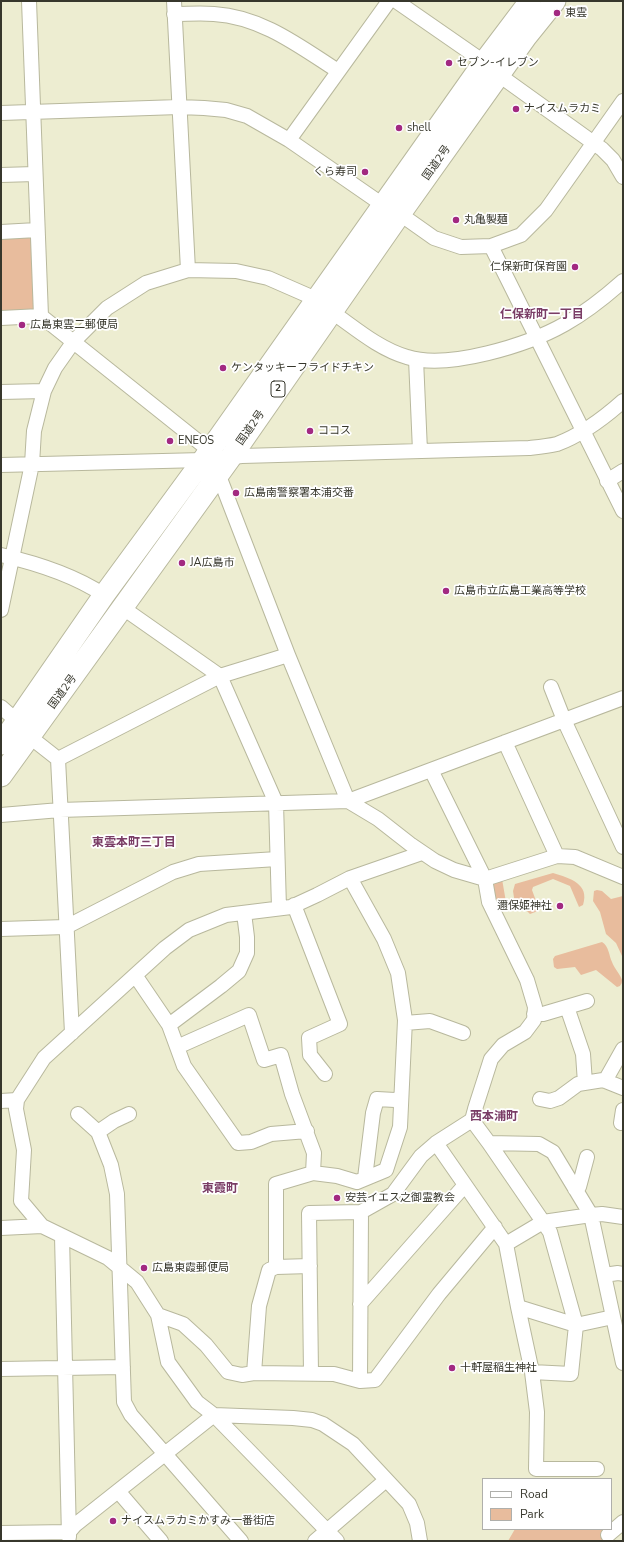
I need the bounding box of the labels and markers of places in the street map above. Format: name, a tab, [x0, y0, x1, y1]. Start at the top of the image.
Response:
place label: 東雲	[565, 6, 587, 20]
marker: 東雲	[552, 8, 562, 18]
place label: セブン-イレブン	[457, 56, 539, 70]
marker: セブン-イレブン	[444, 58, 454, 68]
place label: ナイスムラカミ	[524, 102, 601, 116]
marker: ナイスムラカミ	[511, 104, 521, 114]
place label: shell	[407, 121, 431, 135]
marker: shell	[394, 123, 404, 133]
place label: くら寿司	[313, 165, 357, 179]
marker: くら寿司	[360, 167, 370, 177]
place label: 丸亀製麺	[464, 213, 508, 227]
marker: 丸亀製麺	[451, 215, 461, 225]
place label: 仁保新町保育園	[490, 260, 567, 274]
marker: 仁保新町保育園	[570, 262, 580, 272]
place label: 広島東雲二郵便局	[30, 318, 118, 332]
marker: 広島東雲二郵便局	[17, 320, 27, 330]
place label: ケンタッキーフライドチキン	[231, 361, 374, 375]
marker: ケンタッキーフライドチキン	[218, 363, 228, 373]
place label: ココス	[318, 424, 351, 438]
marker: ココス	[305, 426, 315, 436]
place label: ENEOS	[178, 434, 214, 448]
marker: ENEOS	[165, 436, 175, 446]
place label: 広島南警察署本浦交番	[244, 486, 354, 500]
marker: 広島南警察署本浦交番	[231, 488, 241, 498]
place label: JA広島市	[190, 556, 235, 570]
marker: JA広島市	[177, 558, 187, 568]
place label: 広島市立広島工業高等学校	[454, 584, 586, 598]
marker: 広島市立広島工業高等学校	[441, 586, 451, 596]
place label: 邇保姫神社	[497, 899, 552, 913]
marker: 邇保姫神社	[555, 901, 565, 911]
place label: 安芸イエス之御霊教会	[345, 1191, 455, 1205]
marker: 安芸イエス之御霊教会	[332, 1193, 342, 1203]
place label: 広島東霞郵便局	[152, 1261, 229, 1275]
marker: 広島東霞郵便局	[139, 1263, 149, 1273]
place label: 十軒屋稲生神社	[460, 1361, 537, 1375]
marker: 十軒屋稲生神社	[447, 1363, 457, 1373]
place label: ナイスムラカミかすみ一番街店	[121, 1514, 275, 1528]
marker: ナイスムラカミかすみ一番街店	[108, 1516, 118, 1526]

